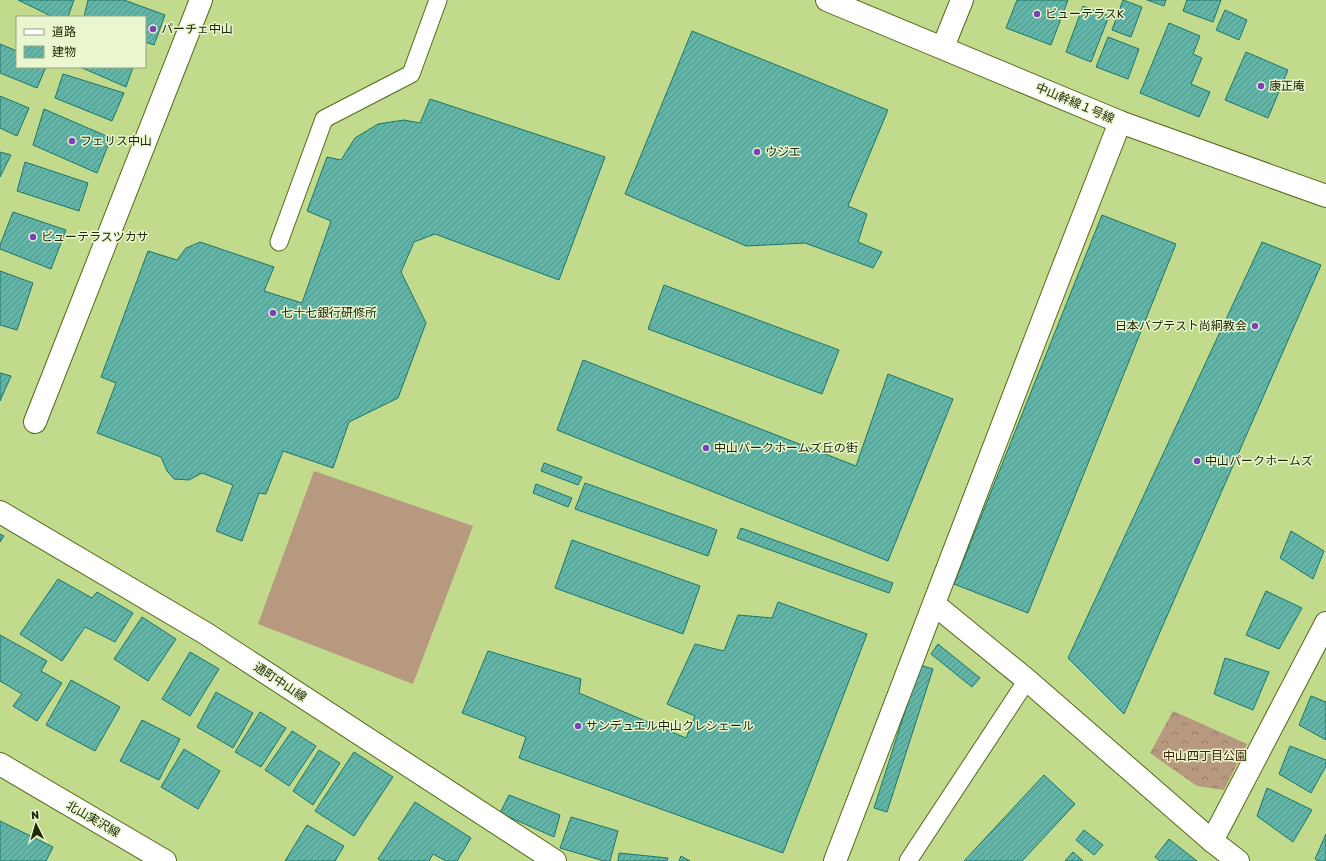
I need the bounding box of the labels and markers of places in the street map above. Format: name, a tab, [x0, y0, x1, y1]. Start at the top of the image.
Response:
place label: ビューテラスK	[1045, 7, 1125, 21]
marker: ビューテラスK	[1032, 9, 1042, 19]
place label: パーチェ中山	[161, 22, 233, 36]
marker: パーチェ中山	[148, 24, 158, 34]
place label: 康正庵	[1269, 79, 1305, 93]
marker: 康正庵	[1256, 81, 1266, 91]
place label: フェリス中山	[80, 134, 152, 148]
marker: フェリス中山	[67, 136, 77, 146]
place label: ウジエ	[765, 145, 801, 159]
marker: ウジエ	[752, 147, 762, 157]
place label: ビューテラスツカサ	[41, 230, 149, 244]
marker: ビューテラスツカサ	[28, 232, 38, 242]
place label: 七十七銀行研修所	[281, 306, 377, 320]
marker: 七十七銀行研修所	[268, 308, 278, 318]
place label: 日本バプテスト尚絅教会	[1115, 319, 1247, 333]
marker: 日本バプテスト尚絅教会	[1250, 321, 1260, 331]
place label: 中山パークホームズ丘の街	[714, 441, 858, 455]
marker: 中山パークホームズ丘の街	[701, 443, 711, 453]
place label: 中山パークホームズ	[1205, 454, 1313, 468]
marker: 中山パークホームズ	[1192, 456, 1202, 466]
place label: サンデュエル中山クレシェール	[586, 719, 754, 733]
marker: サンデュエル中山クレシェール	[573, 721, 583, 731]

